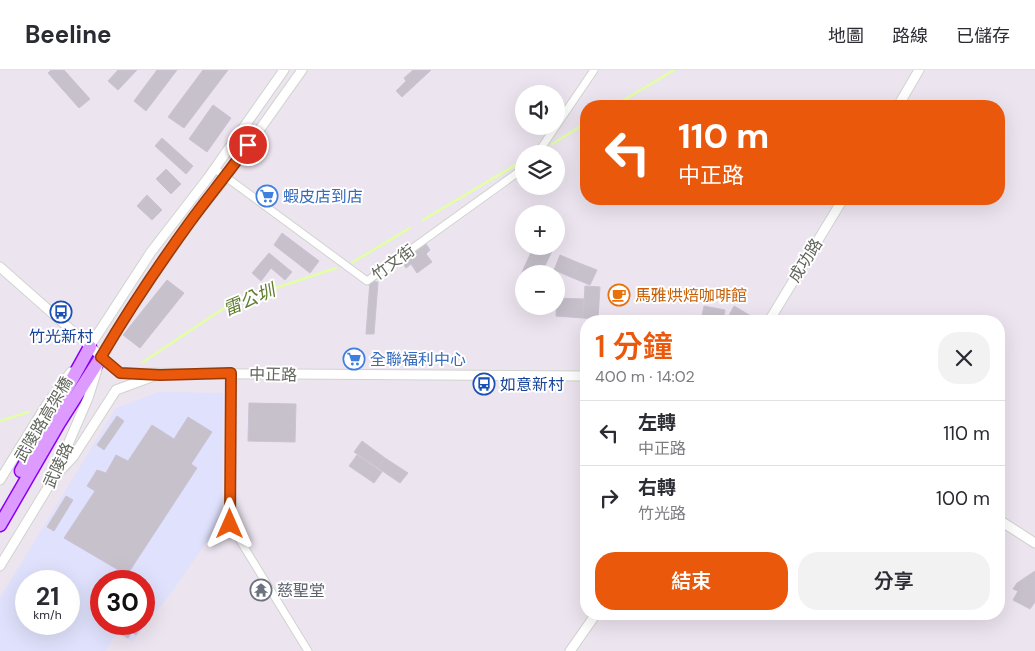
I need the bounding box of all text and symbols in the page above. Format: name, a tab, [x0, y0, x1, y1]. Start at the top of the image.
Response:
text: Beeline	[25, 19, 111, 50]
text: 地圖	[828, 24, 864, 48]
text: 路線	[892, 24, 928, 48]
text: 已儲存	[956, 24, 1010, 48]
map controls	[515, 85, 565, 315]
button: sound	[515, 85, 565, 135]
text: 110 m	[678, 113, 769, 159]
icon: left	[595, 120, 660, 185]
pin	[227, 124, 269, 166]
icon: arrive	[234, 131, 262, 159]
button: layers	[515, 145, 565, 195]
text: 中正路	[678, 161, 744, 190]
supermarket icon: 蝦皮店到店	[255, 184, 279, 208]
place label: 蝦皮店到店	[283, 186, 363, 207]
button: +	[515, 205, 565, 255]
street label: 成功路	[784, 234, 827, 286]
street label: 竹文街	[368, 240, 419, 285]
button: −	[515, 265, 565, 315]
water label: 雷公圳	[219, 277, 281, 322]
cafe icon: 馬雅烘焙咖啡館	[607, 283, 631, 307]
place label: 馬雅烘焙咖啡館	[635, 285, 747, 306]
bus stop icon: 竹光新村	[49, 300, 73, 324]
place label: 竹光新村	[29, 326, 93, 347]
text: 1 分鐘	[595, 327, 673, 366]
button: close	[938, 332, 990, 384]
supermarket icon: 全聯福利中心	[342, 347, 366, 371]
place label: 全聯福利中心	[370, 349, 466, 370]
street label: 中正路	[249, 364, 297, 385]
text: 400 m · 14:02	[595, 366, 695, 387]
bus stop icon: 如意新村	[472, 372, 496, 396]
street label: 武陵路高架橋	[10, 373, 76, 465]
place label: 如意新村	[500, 374, 564, 395]
text: 左轉	[638, 410, 676, 435]
icon: left	[595, 419, 623, 447]
text: 110 m	[943, 421, 990, 446]
text: 中正路	[638, 438, 686, 459]
street label: 武陵路	[39, 439, 77, 491]
text: 右轉	[638, 475, 676, 500]
icon: right	[595, 484, 623, 512]
text: 100 m	[936, 486, 990, 511]
position arrow	[203, 497, 255, 549]
text: 竹光路	[638, 503, 686, 524]
button: 結束	[595, 552, 788, 610]
button: 分享	[798, 552, 990, 610]
speed limit sign: 30	[90, 570, 155, 635]
temple icon: 慈聖堂	[249, 578, 273, 602]
text: 21	[36, 580, 59, 613]
place label: 慈聖堂	[277, 580, 325, 601]
text: km/h	[33, 607, 62, 623]

